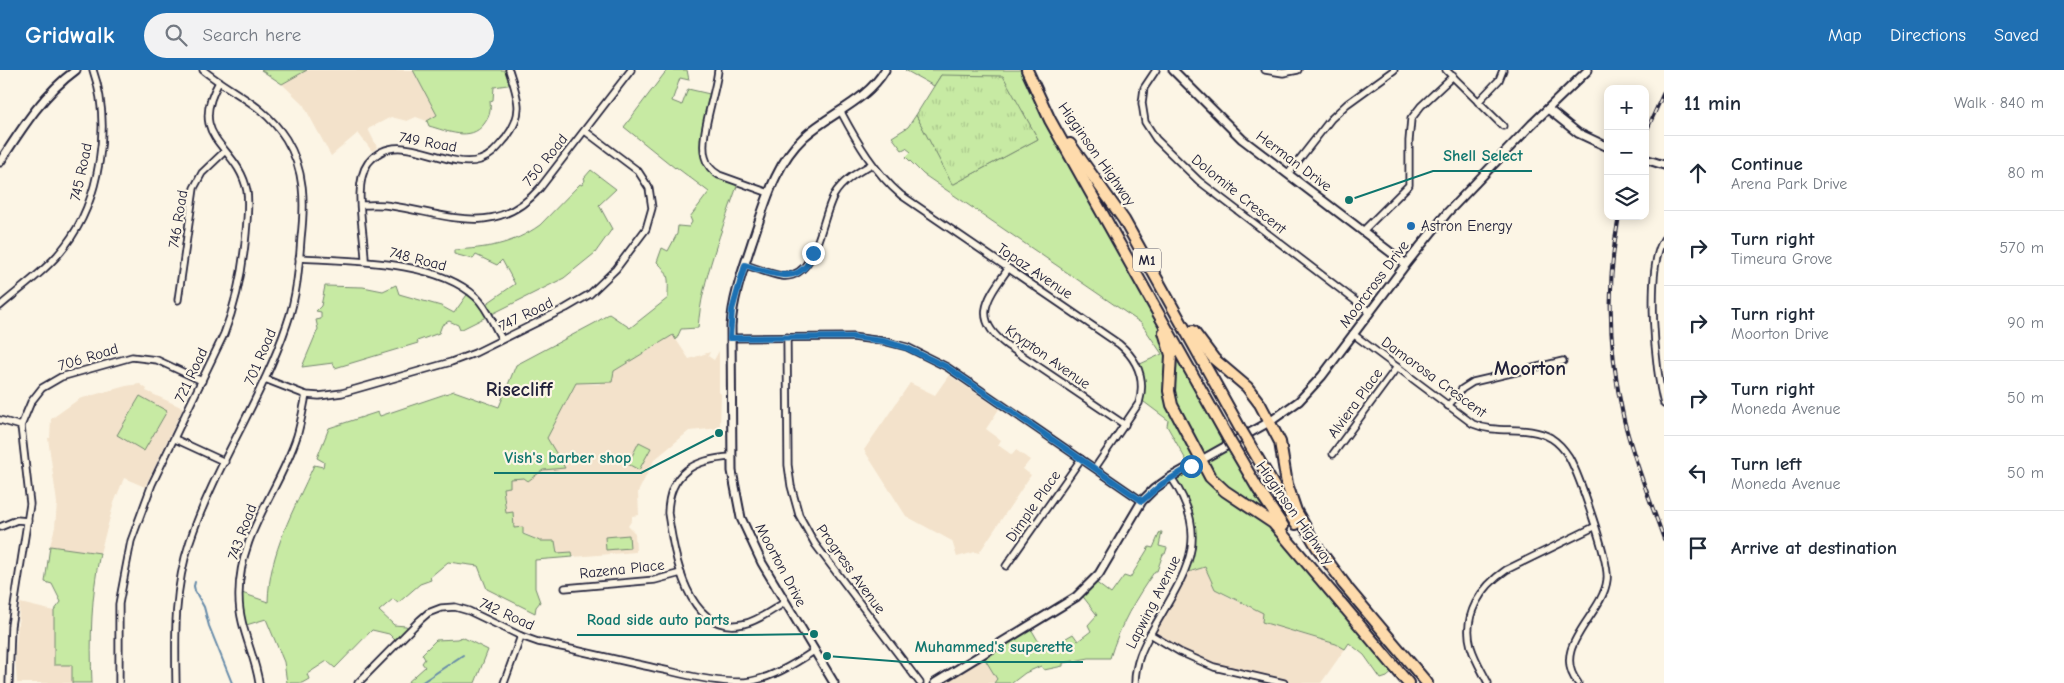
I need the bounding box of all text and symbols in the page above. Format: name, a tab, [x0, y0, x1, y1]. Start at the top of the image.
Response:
search box	[144, 13, 494, 58]
text: Gridwalk	[25, 21, 114, 49]
icon: search	[162, 21, 190, 49]
text: Search here	[202, 24, 301, 46]
text: Map	[1828, 25, 1862, 46]
text: Directions	[1890, 25, 1966, 46]
text: Saved	[1994, 25, 2039, 46]
map controls	[1604, 85, 1649, 220]
button: +	[1604, 85, 1649, 130]
text: 11 min	[1684, 91, 1741, 115]
text: Walk · 840 m	[1954, 94, 2044, 112]
street label: Higginson Highway	[1054, 99, 1140, 210]
street label: Herman Drive	[1253, 127, 1336, 196]
street label: 749 Road	[398, 128, 458, 156]
street label: 750 Road	[519, 130, 571, 190]
button: −	[1604, 130, 1649, 175]
callout: Shell Select	[1433, 140, 1532, 171]
street label: 745 Road	[66, 141, 96, 203]
text: Shell Select	[1443, 147, 1523, 165]
street label: Dolomite Crescent	[1188, 150, 1291, 238]
text: Continue	[1731, 153, 1803, 175]
icon: ahead	[1684, 159, 1712, 187]
text: 80 m	[2007, 164, 2044, 182]
button: layers	[1604, 175, 1649, 220]
text: Arena Park Drive	[1731, 175, 1847, 193]
street label: 746 Road	[165, 189, 191, 249]
place label: Astron Energy	[1421, 217, 1512, 235]
marker: Astron Energy	[1405, 220, 1417, 232]
text: Turn right	[1731, 228, 1815, 250]
icon: right	[1684, 234, 1712, 262]
street label: Moorcross Drive	[1335, 236, 1413, 331]
street label: Topaz Avenue	[994, 239, 1077, 303]
text: 570 m	[1999, 239, 2044, 257]
route end	[802, 242, 825, 265]
street label: 748 Road	[388, 243, 448, 275]
road number: M1	[1133, 248, 1161, 272]
text: Timeura Grove	[1731, 250, 1832, 268]
street label: 747 Road	[496, 293, 556, 335]
text: Turn right	[1731, 303, 1815, 325]
icon: right	[1684, 309, 1712, 337]
text: 90 m	[2007, 314, 2044, 332]
street label: Krypton Avenue	[1002, 321, 1094, 393]
text: Moorton Drive	[1731, 325, 1829, 343]
street label: 701 Road	[240, 326, 280, 388]
street label: Damorosa Crescent	[1378, 333, 1491, 422]
street label: 706 Road	[56, 339, 120, 375]
street label: 721 Road	[171, 345, 211, 405]
district label: Moorton	[1494, 357, 1566, 380]
street label: Alviera Place	[1324, 364, 1387, 441]
district label: Risecliff	[486, 378, 554, 401]
text: Turn right	[1731, 378, 1815, 400]
icon: right	[1684, 384, 1712, 412]
text: 50 m	[2007, 389, 2044, 407]
text: Moneda Avenue	[1731, 400, 1841, 418]
callout: Vish's barber shop	[494, 442, 641, 473]
text: Vish's barber shop	[505, 449, 631, 467]
text: Turn left	[1731, 453, 1802, 475]
route start	[1180, 455, 1203, 478]
street label: Higginson Highway	[1252, 458, 1338, 569]
icon: left	[1684, 459, 1712, 487]
text: 50 m	[2007, 464, 2044, 482]
street label: Dimple Place	[1002, 466, 1065, 545]
text: Moneda Avenue	[1731, 475, 1841, 493]
street label: 743 Road	[224, 502, 260, 562]
street label: Moorton Drive	[752, 520, 811, 610]
street label: Progress Avenue	[812, 521, 890, 618]
icon: arrive	[1684, 534, 1712, 562]
text: Arrive at destination	[1731, 537, 1897, 559]
street label: Lapwing Avenue	[1122, 552, 1184, 652]
street label: Razena Place	[579, 556, 666, 582]
street label: 742 Road	[477, 594, 537, 634]
callout: Road side auto parts	[577, 604, 739, 635]
text: Road side auto parts	[587, 611, 729, 629]
callout: Muhammed's superette	[905, 631, 1083, 662]
text: Muhammed's superette	[915, 638, 1073, 656]

